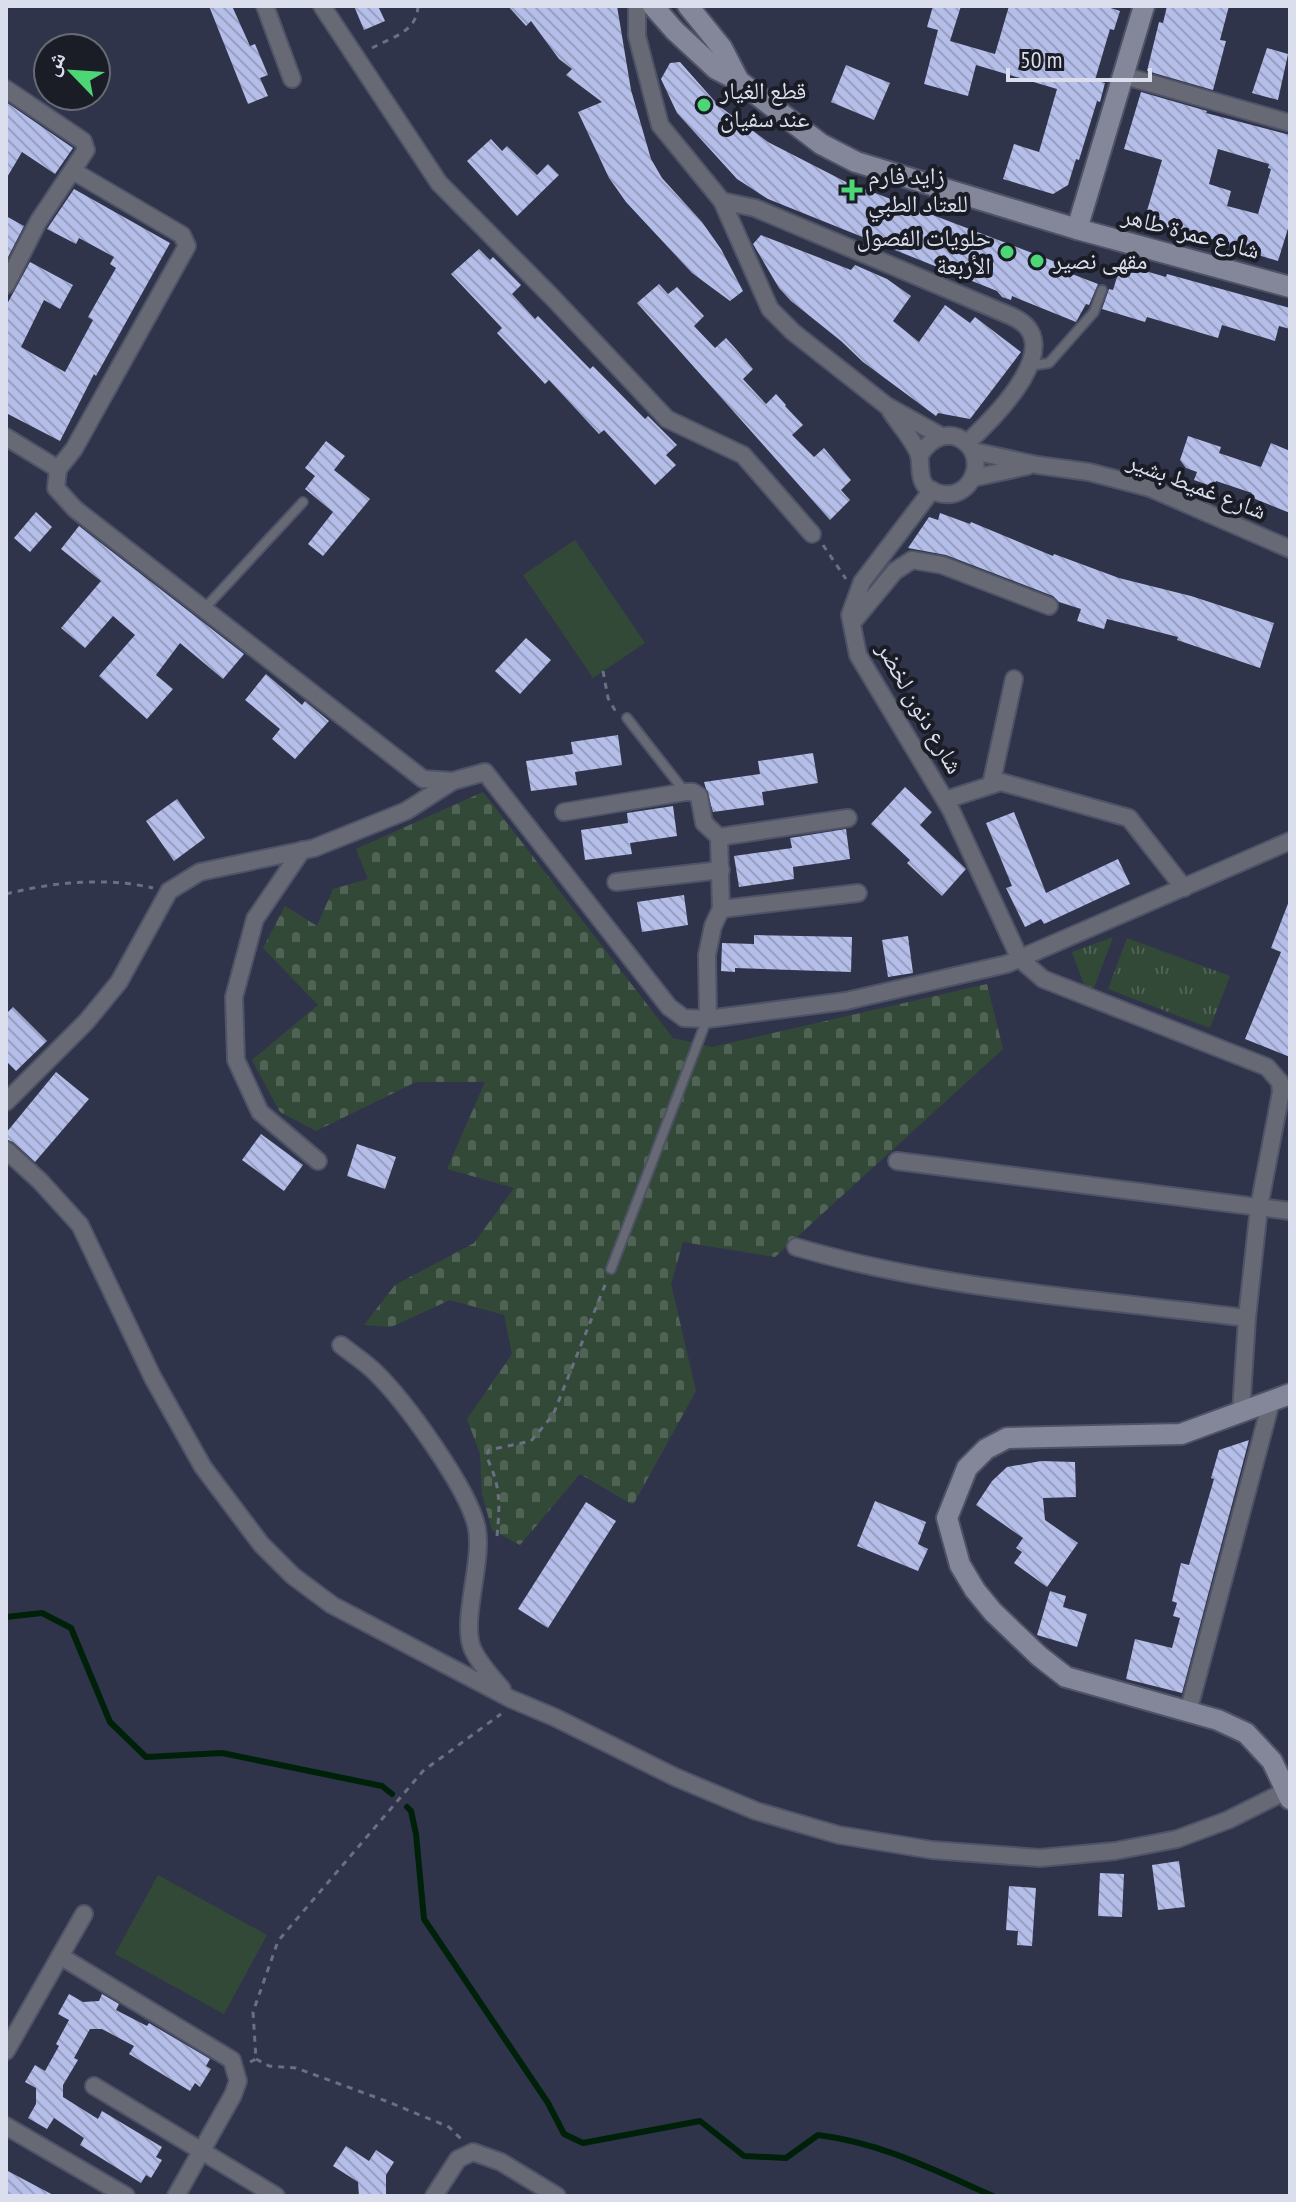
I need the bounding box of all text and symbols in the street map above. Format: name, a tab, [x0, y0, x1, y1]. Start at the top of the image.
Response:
north arrow	[32, 32, 112, 112]
scale bar	[1008, 32, 1150, 82]
text: 50 m	[1020, 44, 1062, 75]
text: ش	[36, 47, 71, 80]
place label: قطع الغيار عند سفيان	[719, 75, 809, 134]
marker: قطع الغيار عند سفيان	[695, 96, 713, 114]
place label: زايد فارم للعتاد الطبي	[868, 160, 968, 223]
marker: زايد فارم للعتاد الطبي	[843, 181, 861, 199]
street label: شارع عمرة طاهر	[1118, 199, 1263, 266]
place label: حلويات الفصول الأربعة	[856, 222, 991, 281]
marker: حلويات الفصول الأربعة	[998, 243, 1016, 261]
place label: مقهى نصير	[1052, 245, 1148, 276]
marker: مقهى نصير	[1028, 252, 1046, 270]
street label: شارع غميط بشير	[1123, 445, 1271, 526]
street label: شارع دنون لخضر	[870, 635, 971, 779]

